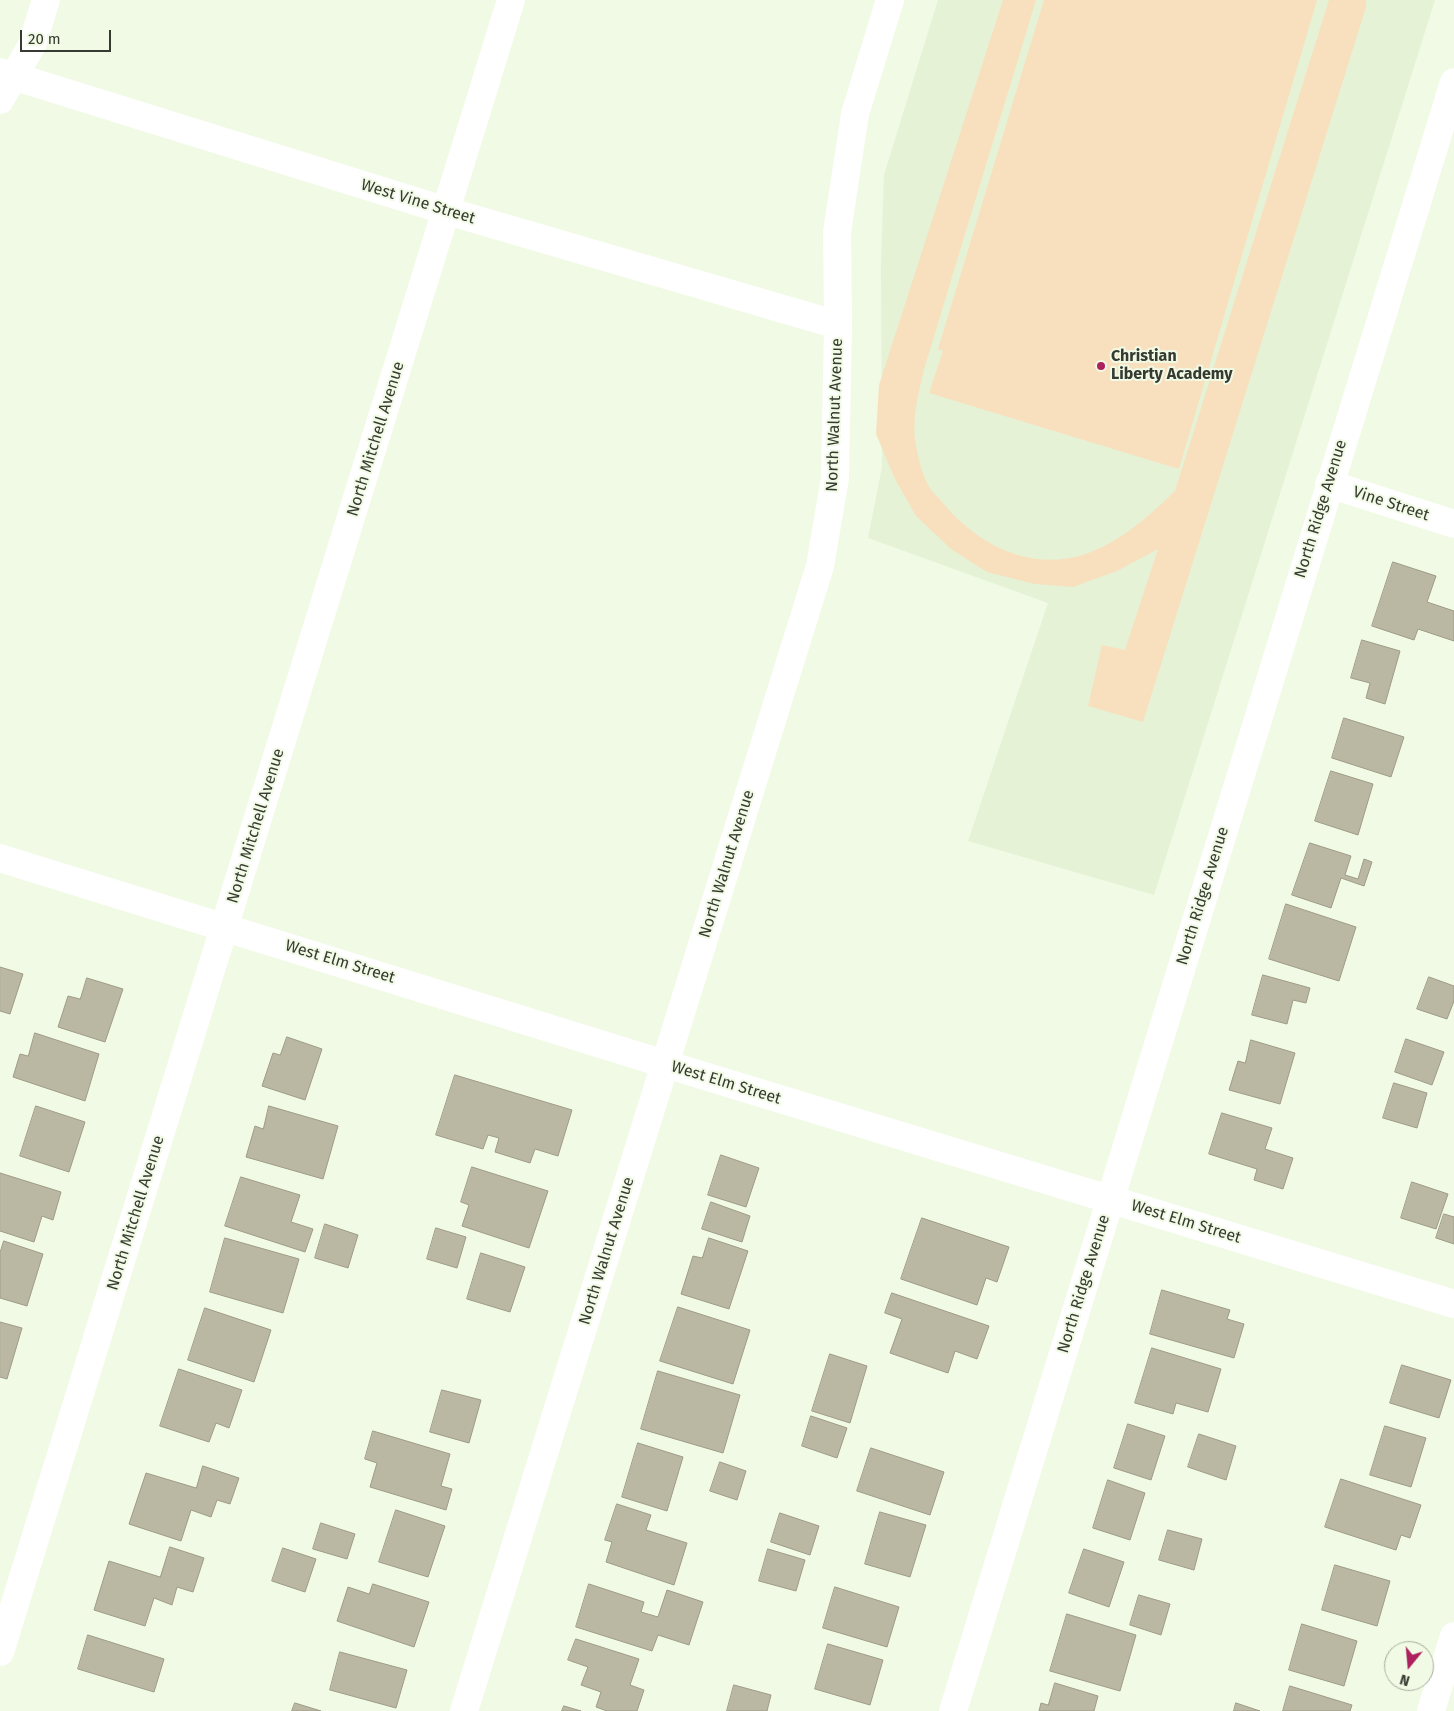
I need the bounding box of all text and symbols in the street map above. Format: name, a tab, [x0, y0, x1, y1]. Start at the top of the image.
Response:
scale bar	[22, 20, 114, 52]
text: 20 m	[28, 30, 61, 48]
street label: West Vine Street	[359, 176, 477, 228]
street label: North Walnut Avenue	[823, 338, 847, 492]
place label: Christian Liberty Academy	[1111, 347, 1233, 385]
street label: North Mitchell Avenue	[343, 359, 409, 519]
marker: Christian Liberty Academy	[1095, 360, 1107, 372]
street label: North Ridge Avenue	[1291, 437, 1351, 581]
street label: Vine Street	[1350, 483, 1432, 525]
street label: North Mitchell Avenue	[223, 746, 289, 906]
street label: North Walnut Avenue	[695, 788, 759, 940]
street label: North Ridge Avenue	[1173, 824, 1233, 968]
street label: West Elm Street	[283, 936, 397, 988]
street label: West Elm Street	[669, 1057, 783, 1109]
street label: North Mitchell Avenue	[103, 1133, 169, 1293]
street label: North Walnut Avenue	[575, 1175, 639, 1327]
street label: West Elm Street	[1129, 1196, 1243, 1248]
street label: North Ridge Avenue	[1054, 1212, 1114, 1356]
north arrow	[1384, 1641, 1434, 1691]
text: N	[1398, 1670, 1412, 1689]

